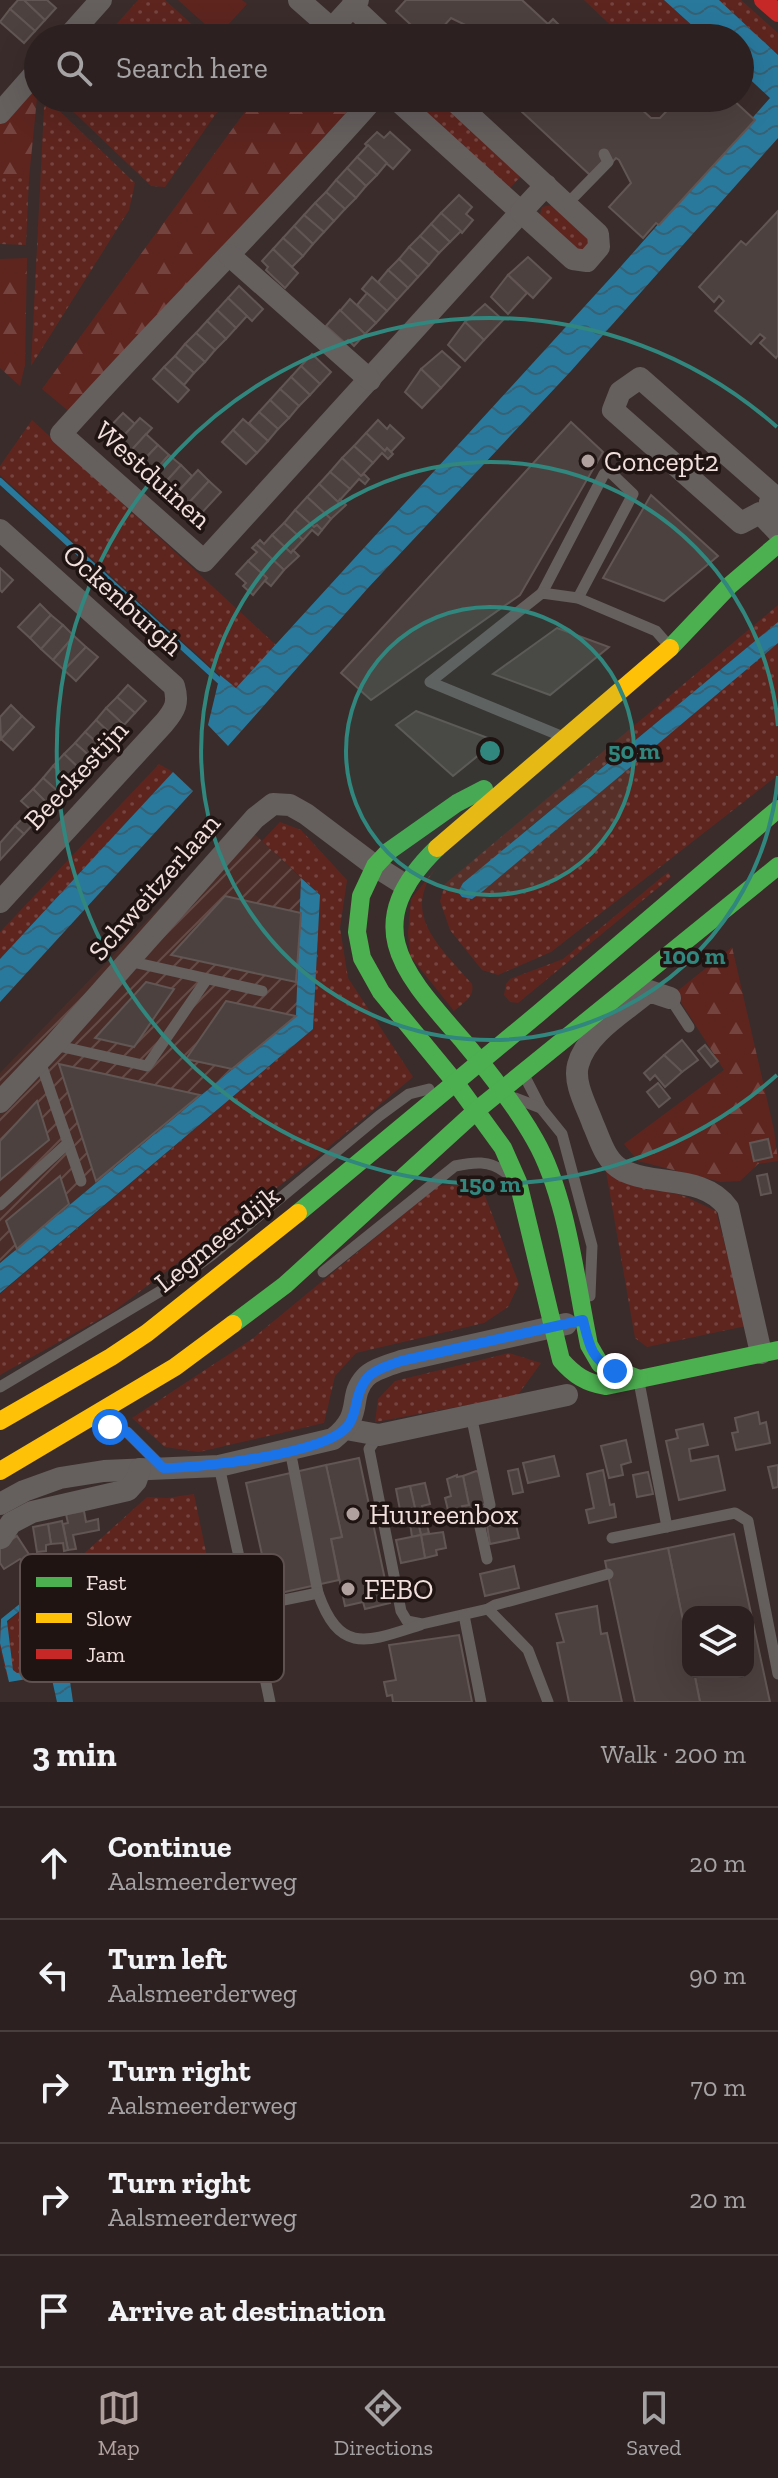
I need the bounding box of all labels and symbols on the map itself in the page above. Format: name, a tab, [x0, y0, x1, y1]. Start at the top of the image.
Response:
street label: Westduinen	[88, 414, 218, 536]
place label: Concept2	[604, 445, 719, 478]
marker: Concept2	[579, 452, 597, 470]
street label: Ockenburgh	[56, 538, 190, 663]
street label: Beeckestijn	[17, 714, 135, 836]
text: 50 m	[608, 736, 660, 765]
centre of rings	[476, 737, 504, 765]
street label: Schweitzerlaan	[81, 807, 227, 967]
text: 100 m	[663, 941, 725, 970]
text: 150 m	[459, 1169, 521, 1198]
street label: Legmeerdijk	[148, 1178, 286, 1299]
route end	[597, 1353, 633, 1389]
route start	[92, 1409, 128, 1445]
place label: Huureenbox	[369, 1498, 518, 1531]
marker: Huureenbox	[344, 1505, 362, 1523]
legend	[20, 1554, 284, 1682]
text: Fast	[86, 1569, 127, 1596]
place label: FEBO	[364, 1573, 433, 1606]
marker: FEBO	[339, 1580, 357, 1598]
text: Slow	[86, 1605, 132, 1632]
text: Jam	[86, 1641, 125, 1668]

